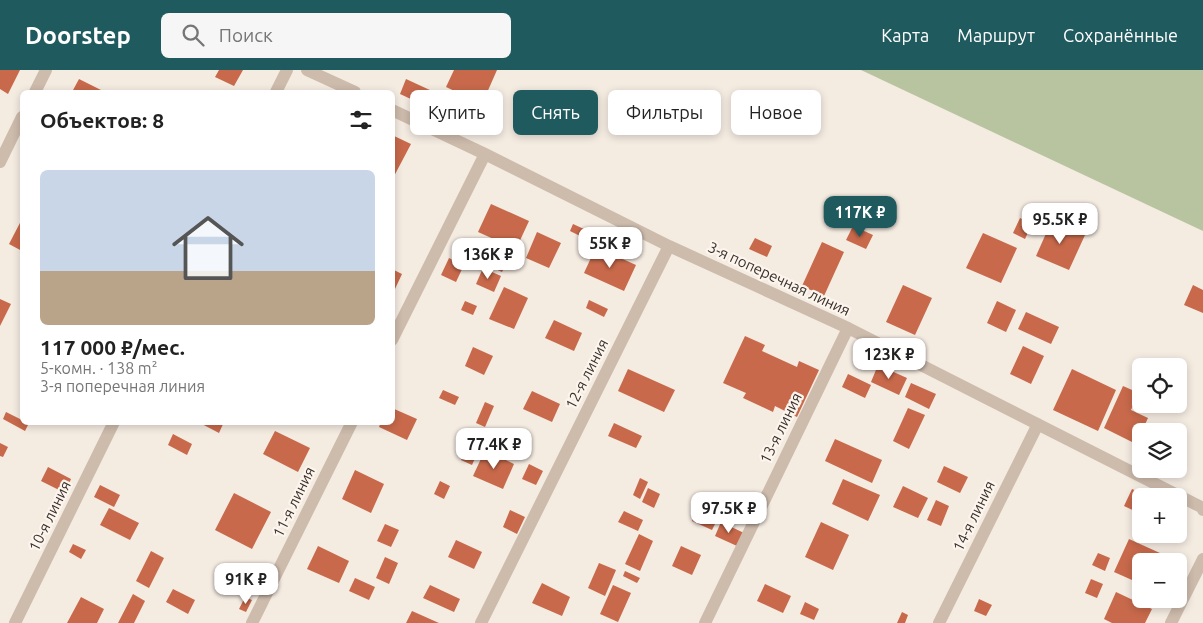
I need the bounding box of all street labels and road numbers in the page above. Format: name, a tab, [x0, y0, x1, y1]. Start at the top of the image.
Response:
street label: 3-я поперечная линия	[705, 238, 853, 319]
street label: 12-я линия	[562, 336, 611, 412]
street label: 13-я линия	[756, 390, 805, 466]
street label: 11-я линия	[269, 464, 318, 540]
street label: 10-я линия	[25, 478, 74, 554]
street label: 14-я линия	[949, 478, 998, 554]

